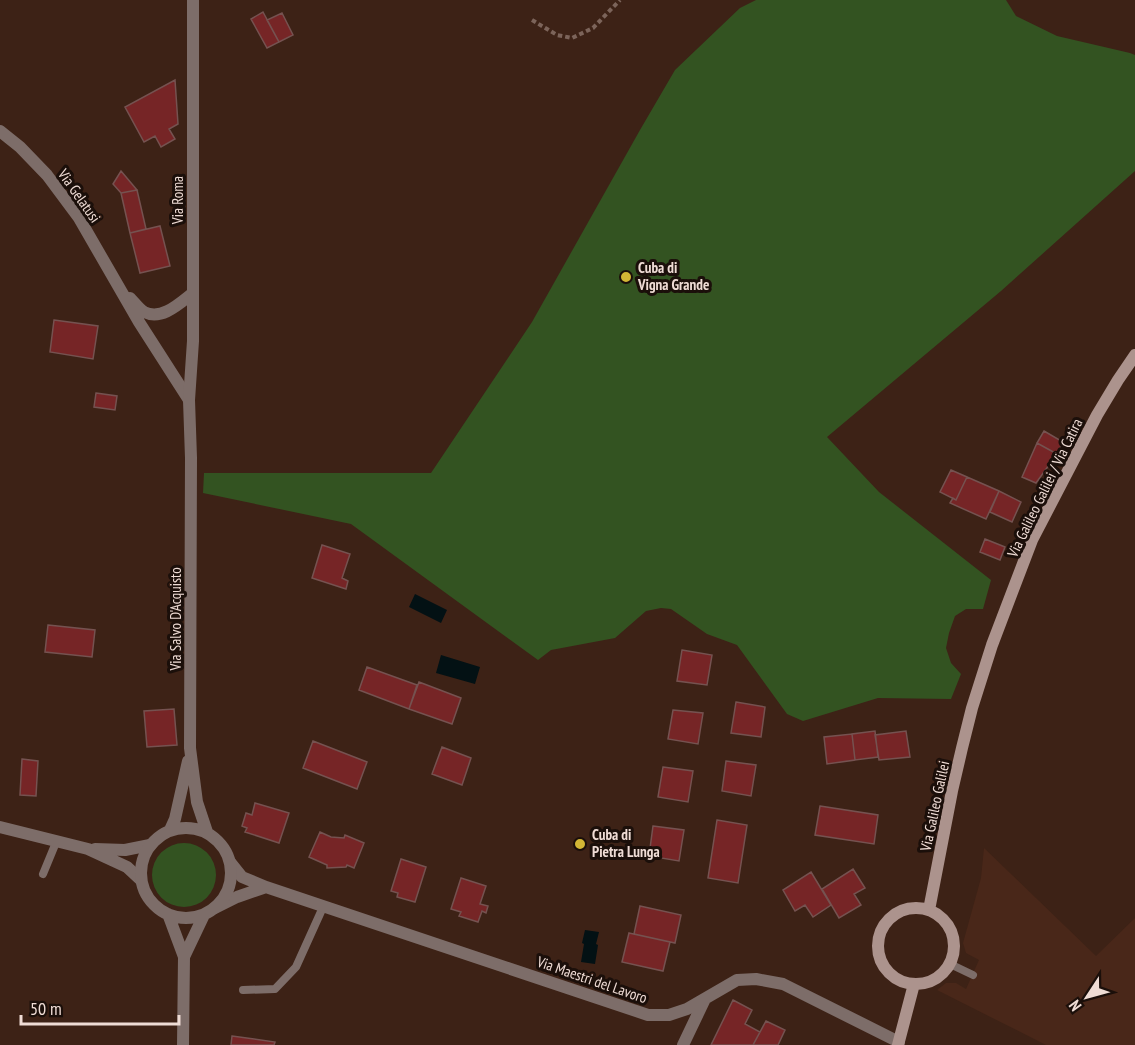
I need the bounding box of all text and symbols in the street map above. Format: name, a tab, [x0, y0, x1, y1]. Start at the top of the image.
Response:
street label: Via Gelatusi	[53, 164, 105, 226]
street label: Via Roma	[168, 176, 187, 225]
place label: Cuba di Vigna Grande	[637, 258, 709, 294]
marker: Cuba di Vigna Grande	[619, 270, 633, 284]
street label: Via Galileo Galilei / Via Catira	[1002, 415, 1086, 561]
street label: Via Salvo D'Acquisto	[166, 567, 185, 672]
street label: Via Galileo Galilei	[915, 759, 953, 854]
place label: Cuba di Pietra Lunga	[592, 825, 660, 861]
marker: Cuba di Pietra Lunga	[573, 837, 587, 851]
street label: Via Maestri del Lavoro	[534, 951, 650, 1007]
north arrow	[1057, 967, 1117, 1027]
scale bar	[21, 988, 178, 1026]
text: N	[1064, 996, 1085, 1015]
text: 50 m	[30, 997, 62, 1020]

